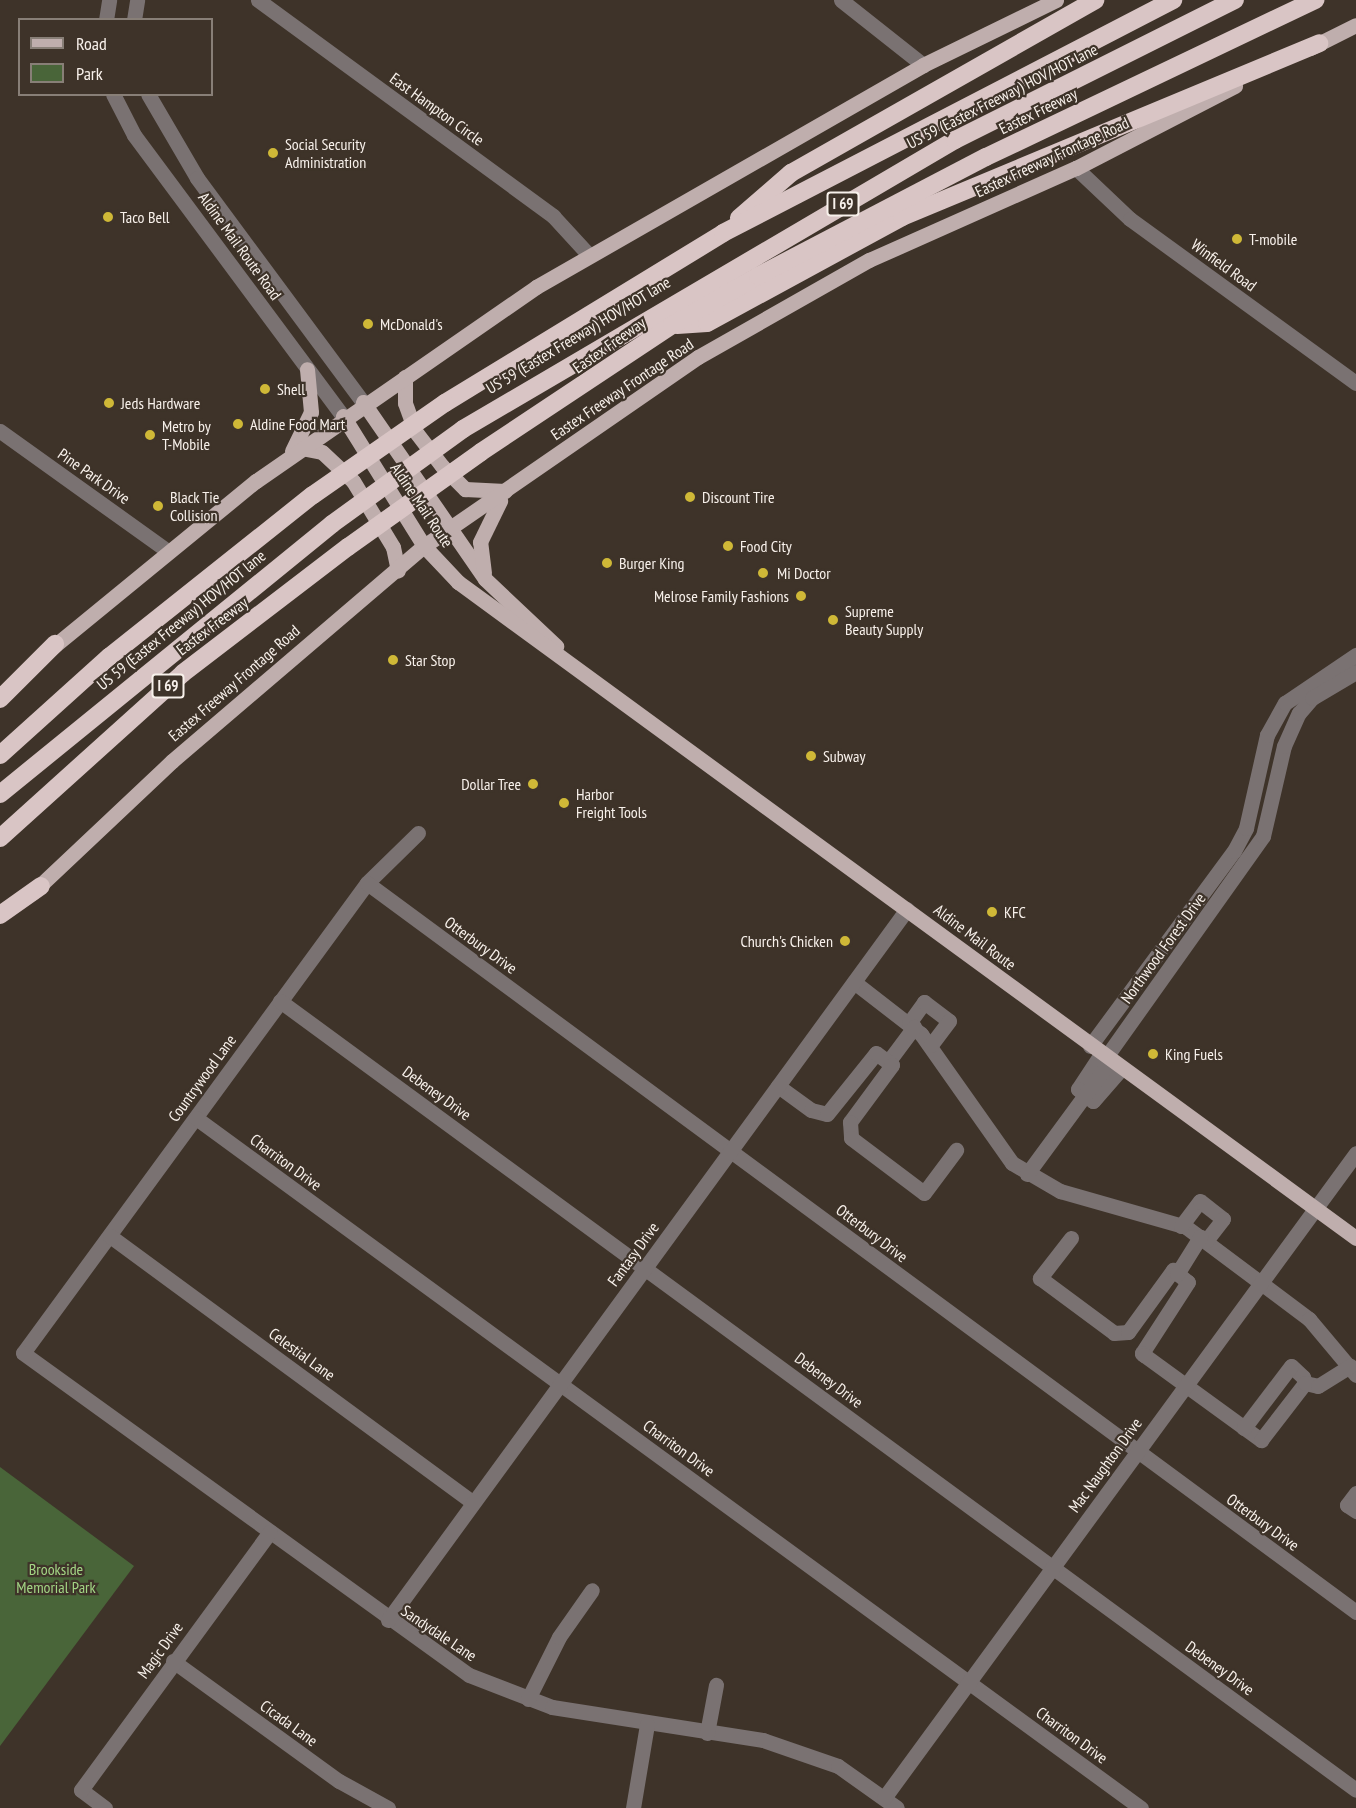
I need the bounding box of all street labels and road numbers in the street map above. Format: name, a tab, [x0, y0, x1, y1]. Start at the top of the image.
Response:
street label: US 59 (Eastex Freeway) HOV/HOT lane	[903, 39, 1101, 153]
street label: East Hampton Circle	[386, 68, 488, 150]
street label: Eastex Freeway	[996, 84, 1080, 138]
street label: Eastex Freeway Frontage Road	[972, 113, 1132, 201]
street label: Aldine Mail Route Road	[195, 188, 285, 304]
road number: I 69	[826, 192, 860, 216]
street label: Winfield Road	[1188, 235, 1260, 295]
street label: US 59 (Eastex Freeway) HOV/HOT lane	[482, 272, 674, 398]
street label: Eastex Freeway	[569, 313, 649, 377]
street label: Eastex Freeway Frontage Road	[547, 334, 697, 444]
street label: Pine Park Drive	[54, 444, 134, 508]
street label: Aldine Mail Route	[387, 459, 457, 551]
street label: US 59 (Eastex Freeway) HOV/HOT lane	[92, 546, 270, 694]
street label: Eastex Freeway	[172, 593, 252, 659]
street label: Eastex Freeway Frontage Road	[164, 621, 304, 745]
road number: I 69	[152, 674, 184, 698]
street label: Northwood Forest Drive	[1116, 889, 1210, 1007]
street label: Aldine Mail Route	[930, 900, 1020, 974]
street label: Otterbury Drive	[441, 912, 521, 978]
street label: Countrywood Lane	[164, 1031, 240, 1125]
street label: Debeney Drive	[399, 1062, 475, 1124]
street label: Charriton Drive	[247, 1130, 325, 1194]
street label: Otterbury Drive	[832, 1200, 912, 1266]
street label: Fantasy Drive	[603, 1218, 663, 1290]
street label: Celestial Lane	[265, 1324, 339, 1384]
street label: Debeney Drive	[791, 1348, 867, 1412]
street label: Mac Naughton Drive	[1064, 1414, 1146, 1516]
street label: Charriton Drive	[640, 1416, 718, 1480]
street label: Otterbury Drive	[1223, 1489, 1303, 1555]
street label: Sandydale Lane	[398, 1601, 480, 1665]
street label: Magic Drive	[133, 1618, 187, 1682]
street label: Debeney Drive	[1182, 1637, 1258, 1699]
street label: Cicada Lane	[257, 1696, 321, 1750]
street label: Charriton Drive	[1033, 1703, 1111, 1767]

